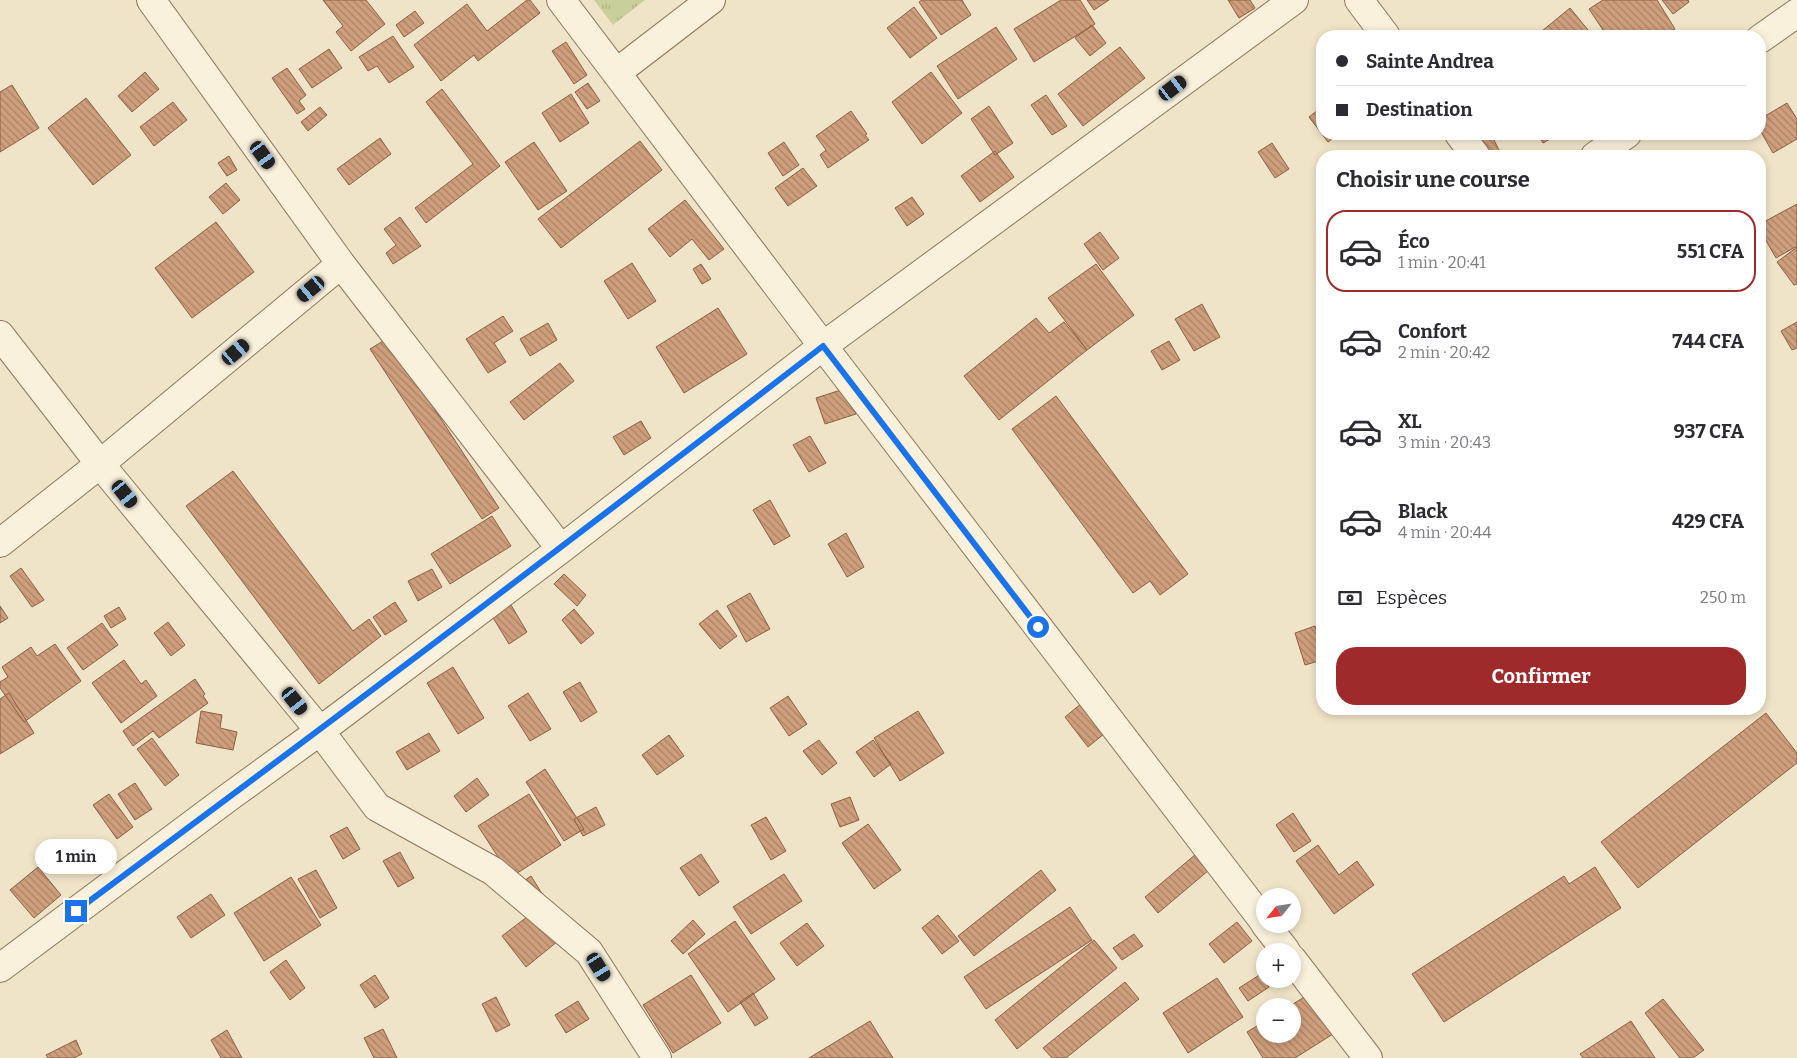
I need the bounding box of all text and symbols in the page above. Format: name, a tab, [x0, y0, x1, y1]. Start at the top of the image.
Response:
text: Sainte Andrea	[1366, 50, 1494, 73]
car	[1156, 73, 1189, 103]
text: Destination	[1366, 98, 1472, 121]
car	[248, 138, 277, 172]
text: Choisir une course	[1336, 166, 1530, 193]
icon: car	[1338, 229, 1383, 274]
text: Éco	[1398, 230, 1430, 253]
text: 551 CFA	[1677, 240, 1744, 263]
text: 1 min · 20:41	[1398, 253, 1486, 272]
car	[294, 274, 327, 304]
icon: car	[1338, 319, 1383, 364]
text: Confort	[1398, 320, 1467, 343]
text: 744 CFA	[1672, 330, 1744, 353]
car	[219, 337, 252, 367]
text: 2 min · 20:42	[1398, 343, 1490, 362]
icon: car	[1338, 409, 1383, 454]
text: XL	[1398, 410, 1422, 433]
text: 937 CFA	[1674, 420, 1744, 443]
text: 3 min · 20:43	[1398, 433, 1491, 452]
car	[109, 478, 140, 510]
icon: car	[1338, 499, 1383, 544]
text: Black	[1398, 500, 1448, 523]
text: 429 CFA	[1672, 510, 1744, 533]
text: 4 min · 20:44	[1398, 523, 1492, 542]
icon: cash	[1336, 584, 1364, 612]
text: Espèces	[1376, 586, 1447, 609]
text: 250 m	[1700, 588, 1746, 607]
route start	[1027, 616, 1049, 638]
button: Confirmer	[1336, 647, 1746, 705]
car	[279, 685, 310, 717]
callout: 1 min	[35, 838, 117, 874]
text: 1 min	[56, 847, 96, 866]
north arrow	[1256, 888, 1301, 932]
map controls	[1256, 888, 1301, 1043]
route end	[65, 900, 87, 922]
button: +	[1256, 943, 1301, 988]
car	[584, 950, 613, 984]
button: −	[1256, 998, 1301, 1043]

